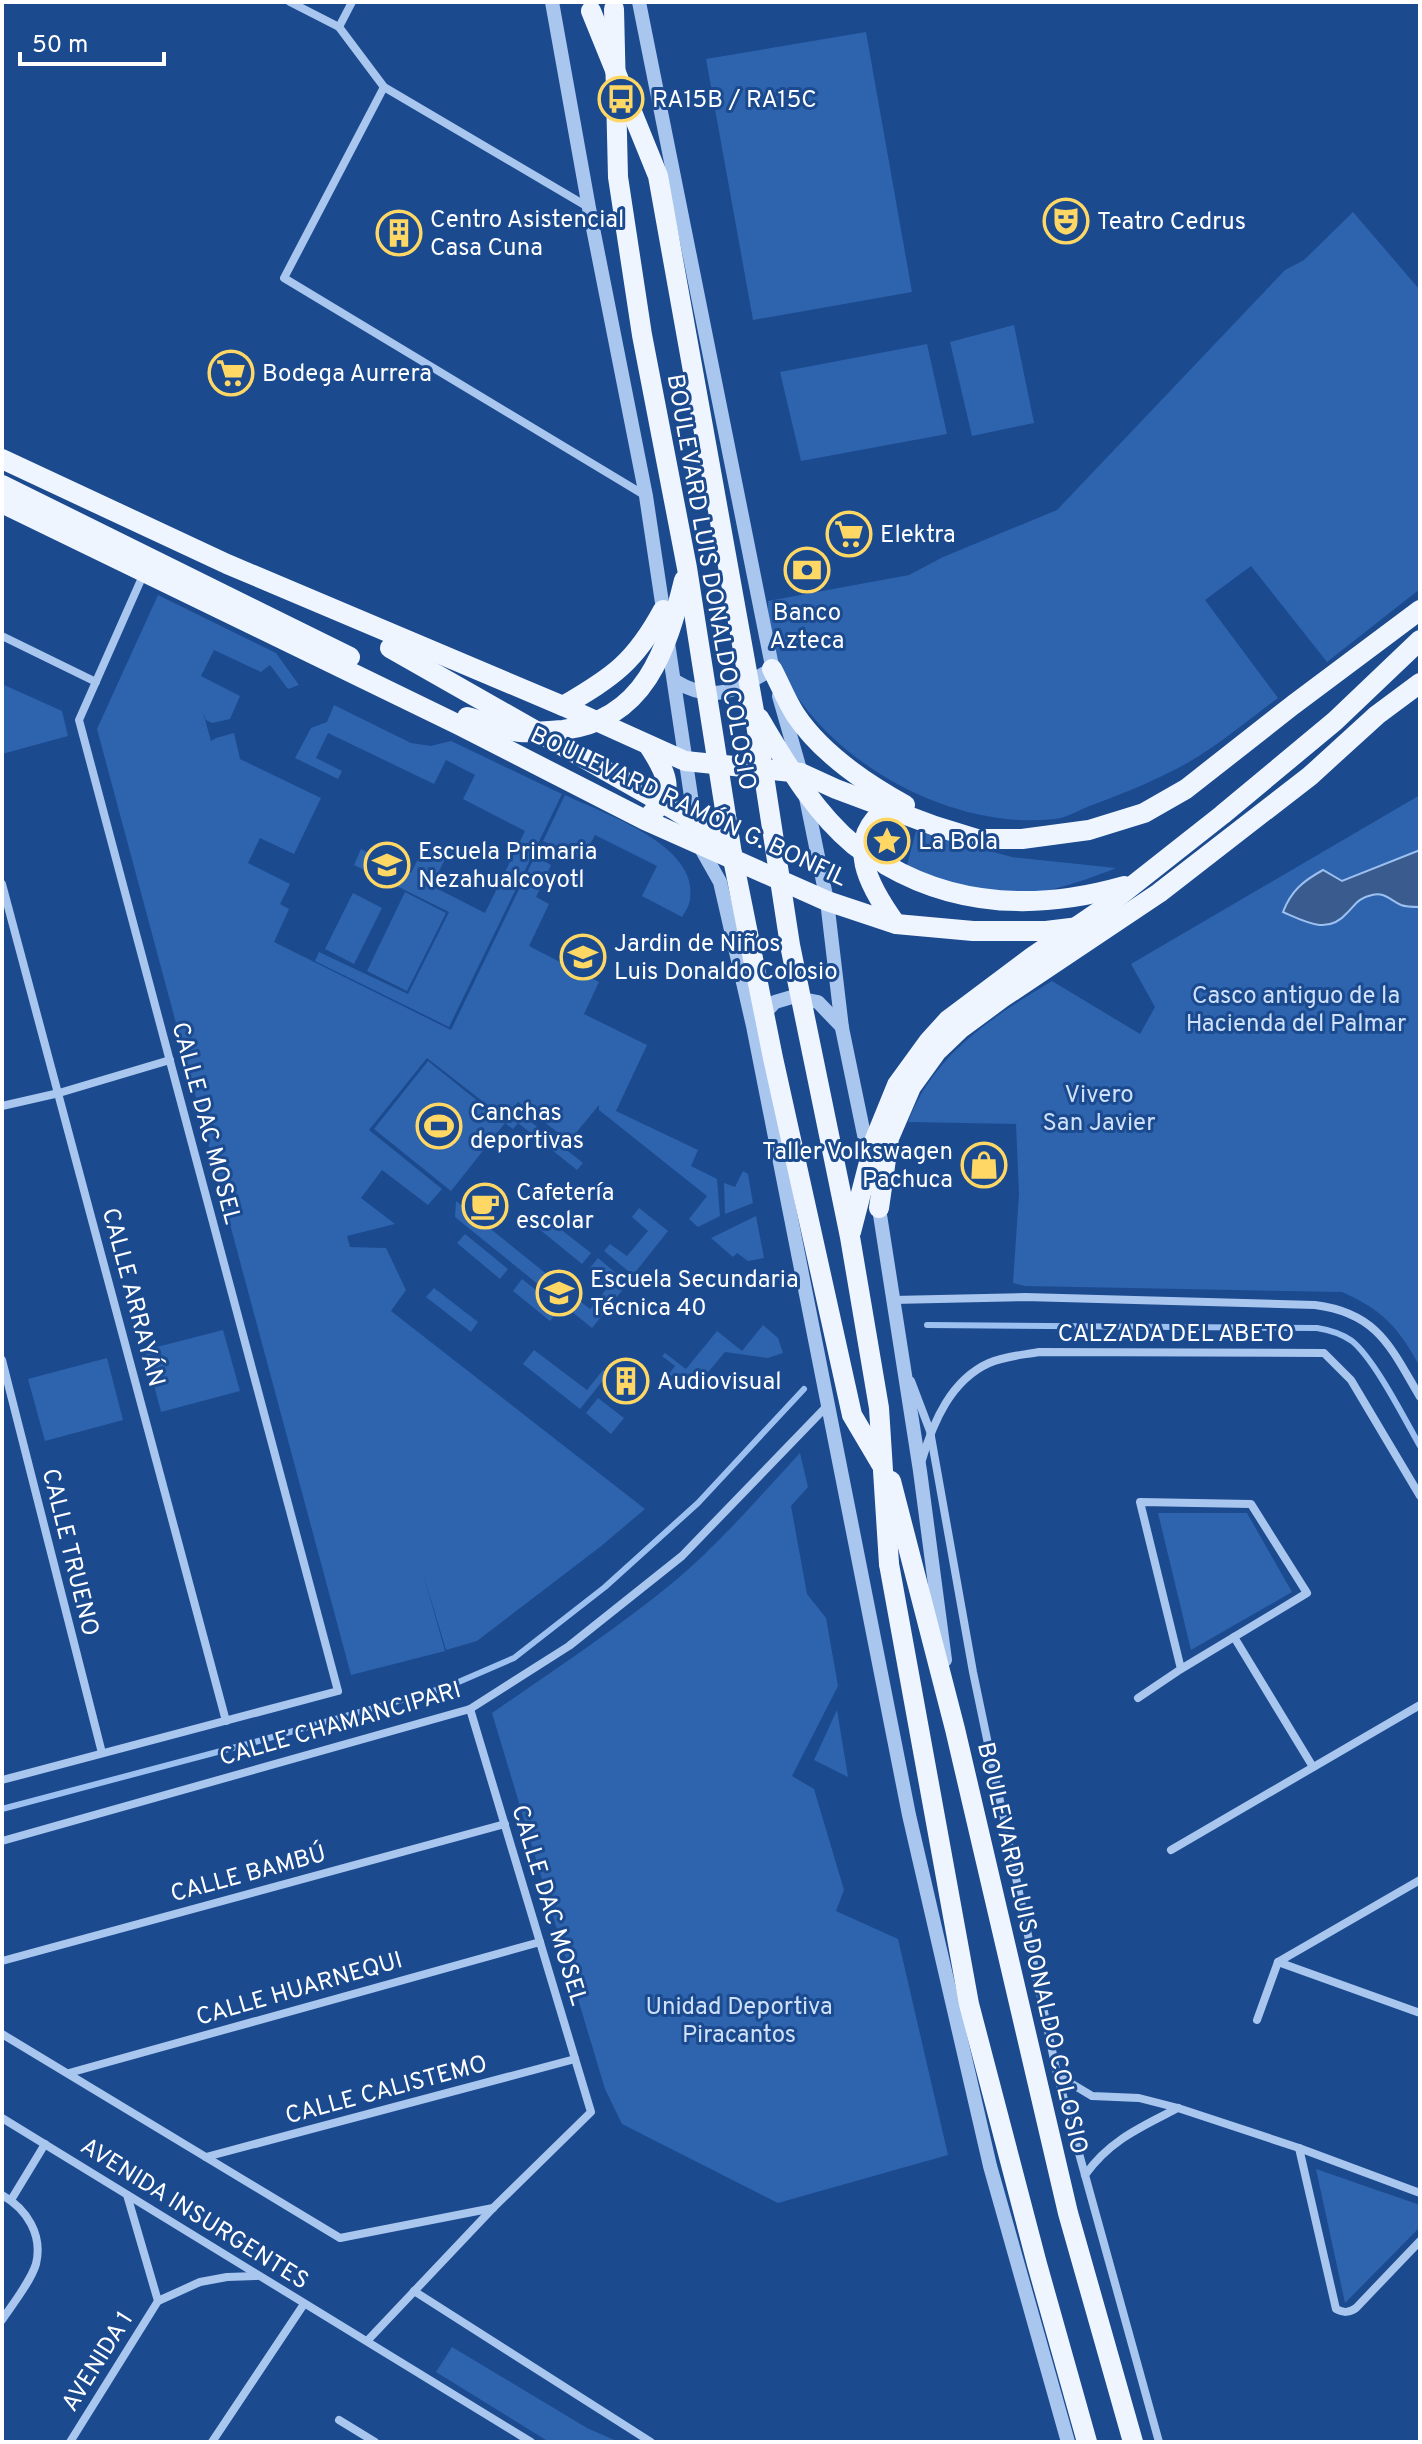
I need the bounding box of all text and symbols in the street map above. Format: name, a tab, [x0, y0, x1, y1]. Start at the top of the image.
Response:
scale bar	[20, 16, 164, 66]
text: 50 m	[32, 31, 88, 61]
bus stop icon: RA15B / RA15C	[597, 75, 645, 123]
place label: RA15B / RA15C	[652, 86, 817, 116]
theatre icon: Teatro Cedrus	[1042, 197, 1090, 245]
place label: Centro Asistencial Casa Cuna	[430, 206, 624, 264]
place label: Teatro Cedrus	[1097, 208, 1246, 238]
building icon: Centro Asistencial Casa Cuna	[375, 209, 423, 257]
supermarket icon: Bodega Aurrera	[207, 349, 255, 397]
place label: Bodega Aurrera	[262, 360, 432, 390]
street label: BOULEVARD LUIS DONALDO COLOSIO	[659, 372, 761, 793]
supermarket icon: Elektra	[825, 510, 873, 558]
place label: Elektra	[880, 521, 956, 551]
bank icon: Banco Azteca	[783, 546, 831, 594]
place label: Banco Azteca	[770, 599, 844, 657]
street label: BOULEVARD RAMÓN G. BONFIL	[525, 719, 852, 895]
place icon: La Bola	[863, 817, 911, 865]
place label: La Bola	[918, 828, 998, 858]
place label: Escuela Primaria Nezahualcoyotl	[418, 838, 597, 896]
school or university icon: Escuela Primaria Nezahualcoyotl	[363, 841, 411, 889]
place label: Jardin de Niños Luis Donaldo Colosio	[614, 930, 838, 988]
school or university icon: Jardin de Niños Luis Donaldo Colosio	[559, 933, 607, 981]
park label: Casco antiguo de la Hacienda del Palmar	[1186, 982, 1406, 1040]
street label: CALLE DAC MOSEL	[164, 1019, 246, 1228]
park label: Vivero San Javier	[1042, 1081, 1156, 1139]
place label: Canchas deportivas	[470, 1099, 584, 1157]
sports icon: Canchas deportivas	[415, 1102, 463, 1150]
place label: Taller Volkswagen Pachuca	[762, 1138, 953, 1196]
shop icon: Taller Volkswagen Pachuca	[960, 1141, 1008, 1189]
place label: Cafetería escolar	[516, 1179, 614, 1237]
cafe icon: Cafetería escolar	[461, 1182, 509, 1230]
street label: CALLE ARRAYÁN	[94, 1204, 172, 1390]
place label: Escuela Secundaria Técnica 40	[590, 1266, 799, 1324]
school or university icon: Escuela Secundaria Técnica 40	[535, 1269, 583, 1317]
street label: CALZADA DEL ABETO	[1058, 1320, 1294, 1350]
building icon: Audiovisual	[602, 1357, 650, 1405]
place label: Audiovisual	[657, 1368, 781, 1398]
street label: CALLE TRUENO	[34, 1466, 104, 1639]
street label: CALLE CHAMANCIPARI	[216, 1676, 465, 1774]
street label: BOULEVARD LUIS DONALDO COLOSIO	[969, 1739, 1093, 2157]
street label: CALLE DAC MOSEL	[503, 1802, 593, 2009]
street label: CALLE BAMBÚ	[167, 1838, 330, 1910]
street label: CALLE HUARNEQUI	[193, 1946, 406, 2034]
park label: Unidad Deportiva Piracantos	[645, 1993, 833, 2051]
street label: CALLE CALISTEMO	[282, 2050, 491, 2132]
street label: AVENIDA INSURGENTES	[74, 2132, 314, 2297]
street label: AVENIDA 1	[56, 2306, 141, 2418]

